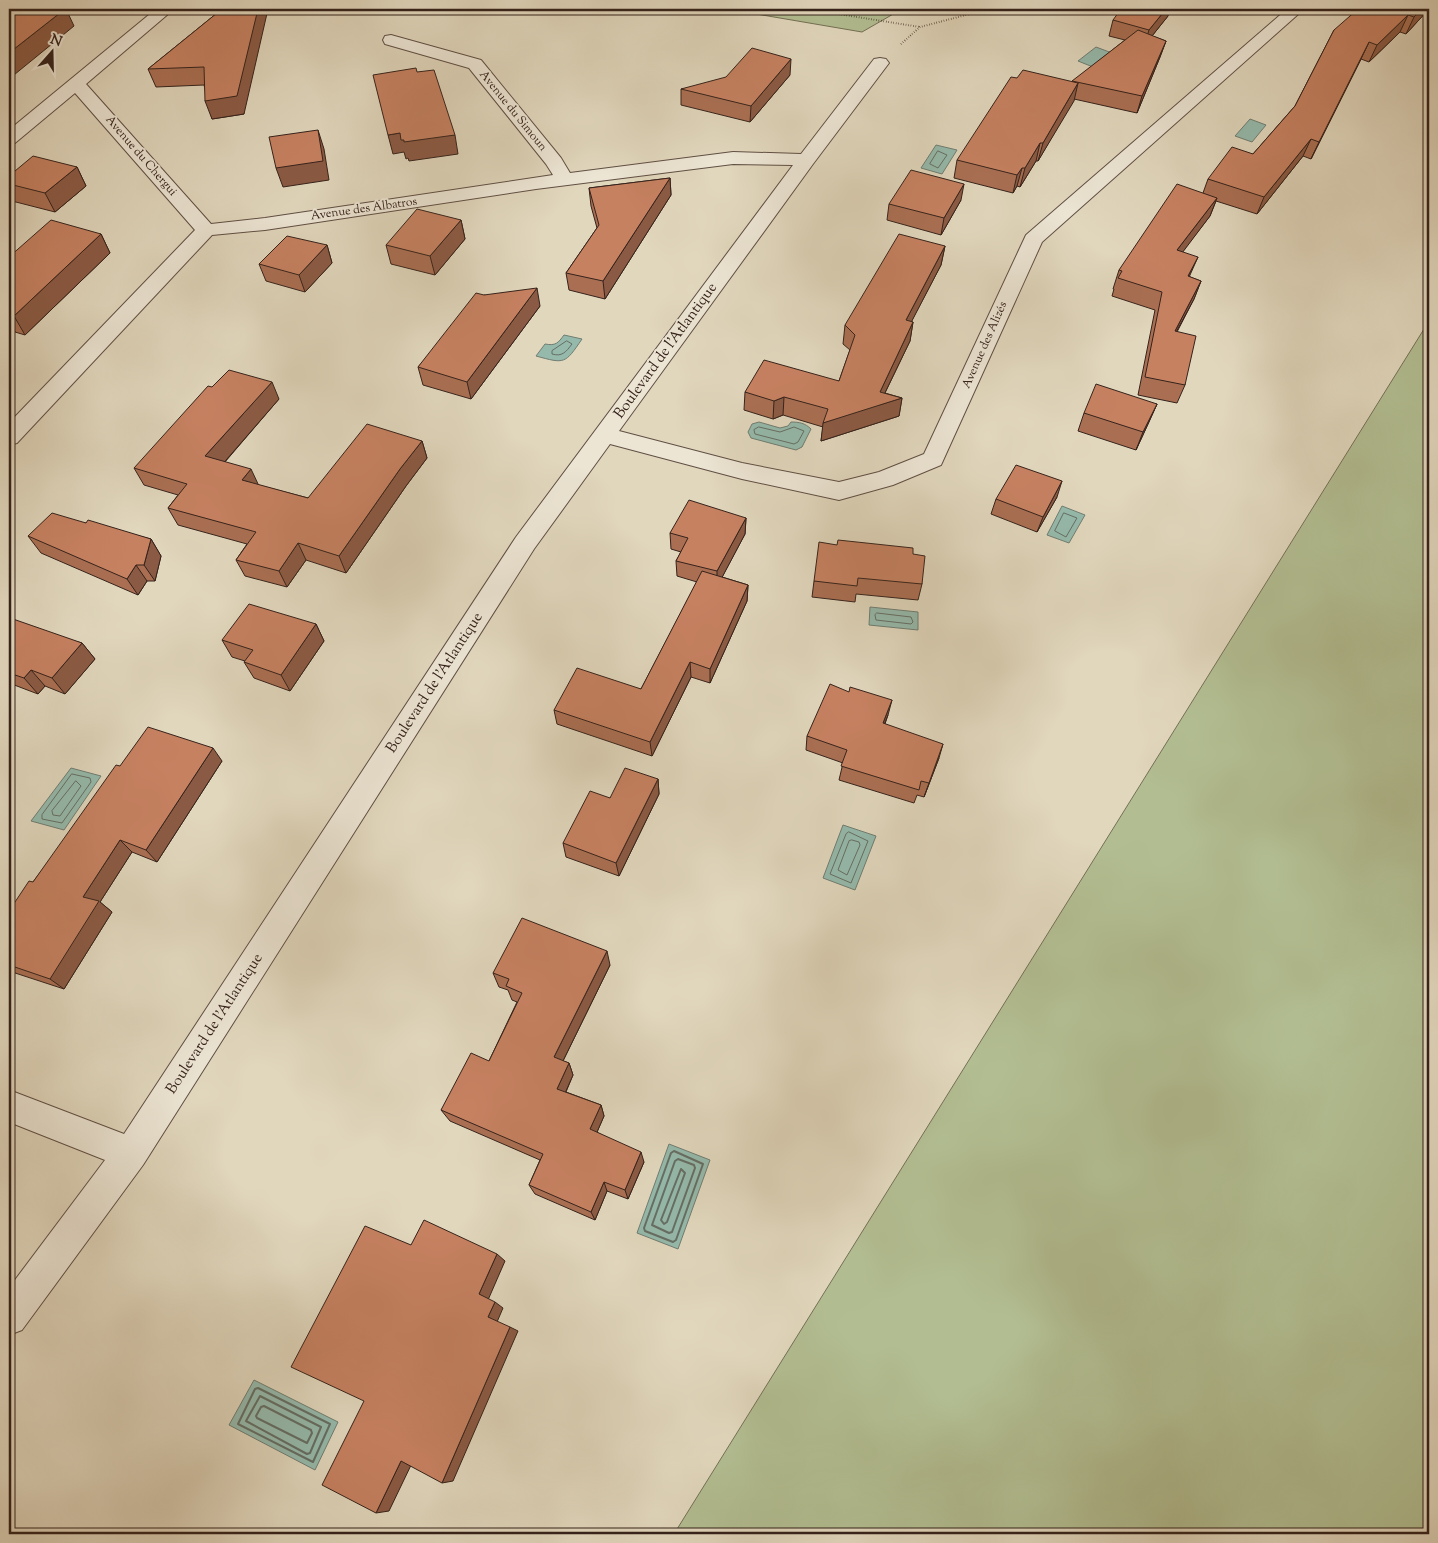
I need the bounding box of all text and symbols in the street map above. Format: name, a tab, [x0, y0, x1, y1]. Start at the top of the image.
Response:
north arrow	[28, 28, 78, 78]
text: N	[47, 30, 64, 53]
street label: Avenue du Simoun	[475, 67, 551, 155]
street label: Avenue du Chergui	[101, 112, 182, 201]
street label: Avenue des Albatros	[310, 193, 419, 225]
street label: Boulevard de l'Atlantique	[609, 279, 723, 423]
street label: Avenue des Alizés	[958, 298, 1012, 391]
street label: Boulevard de l'Atlantique	[382, 609, 488, 757]
street label: Boulevard de l'Atlantique	[162, 950, 268, 1098]

